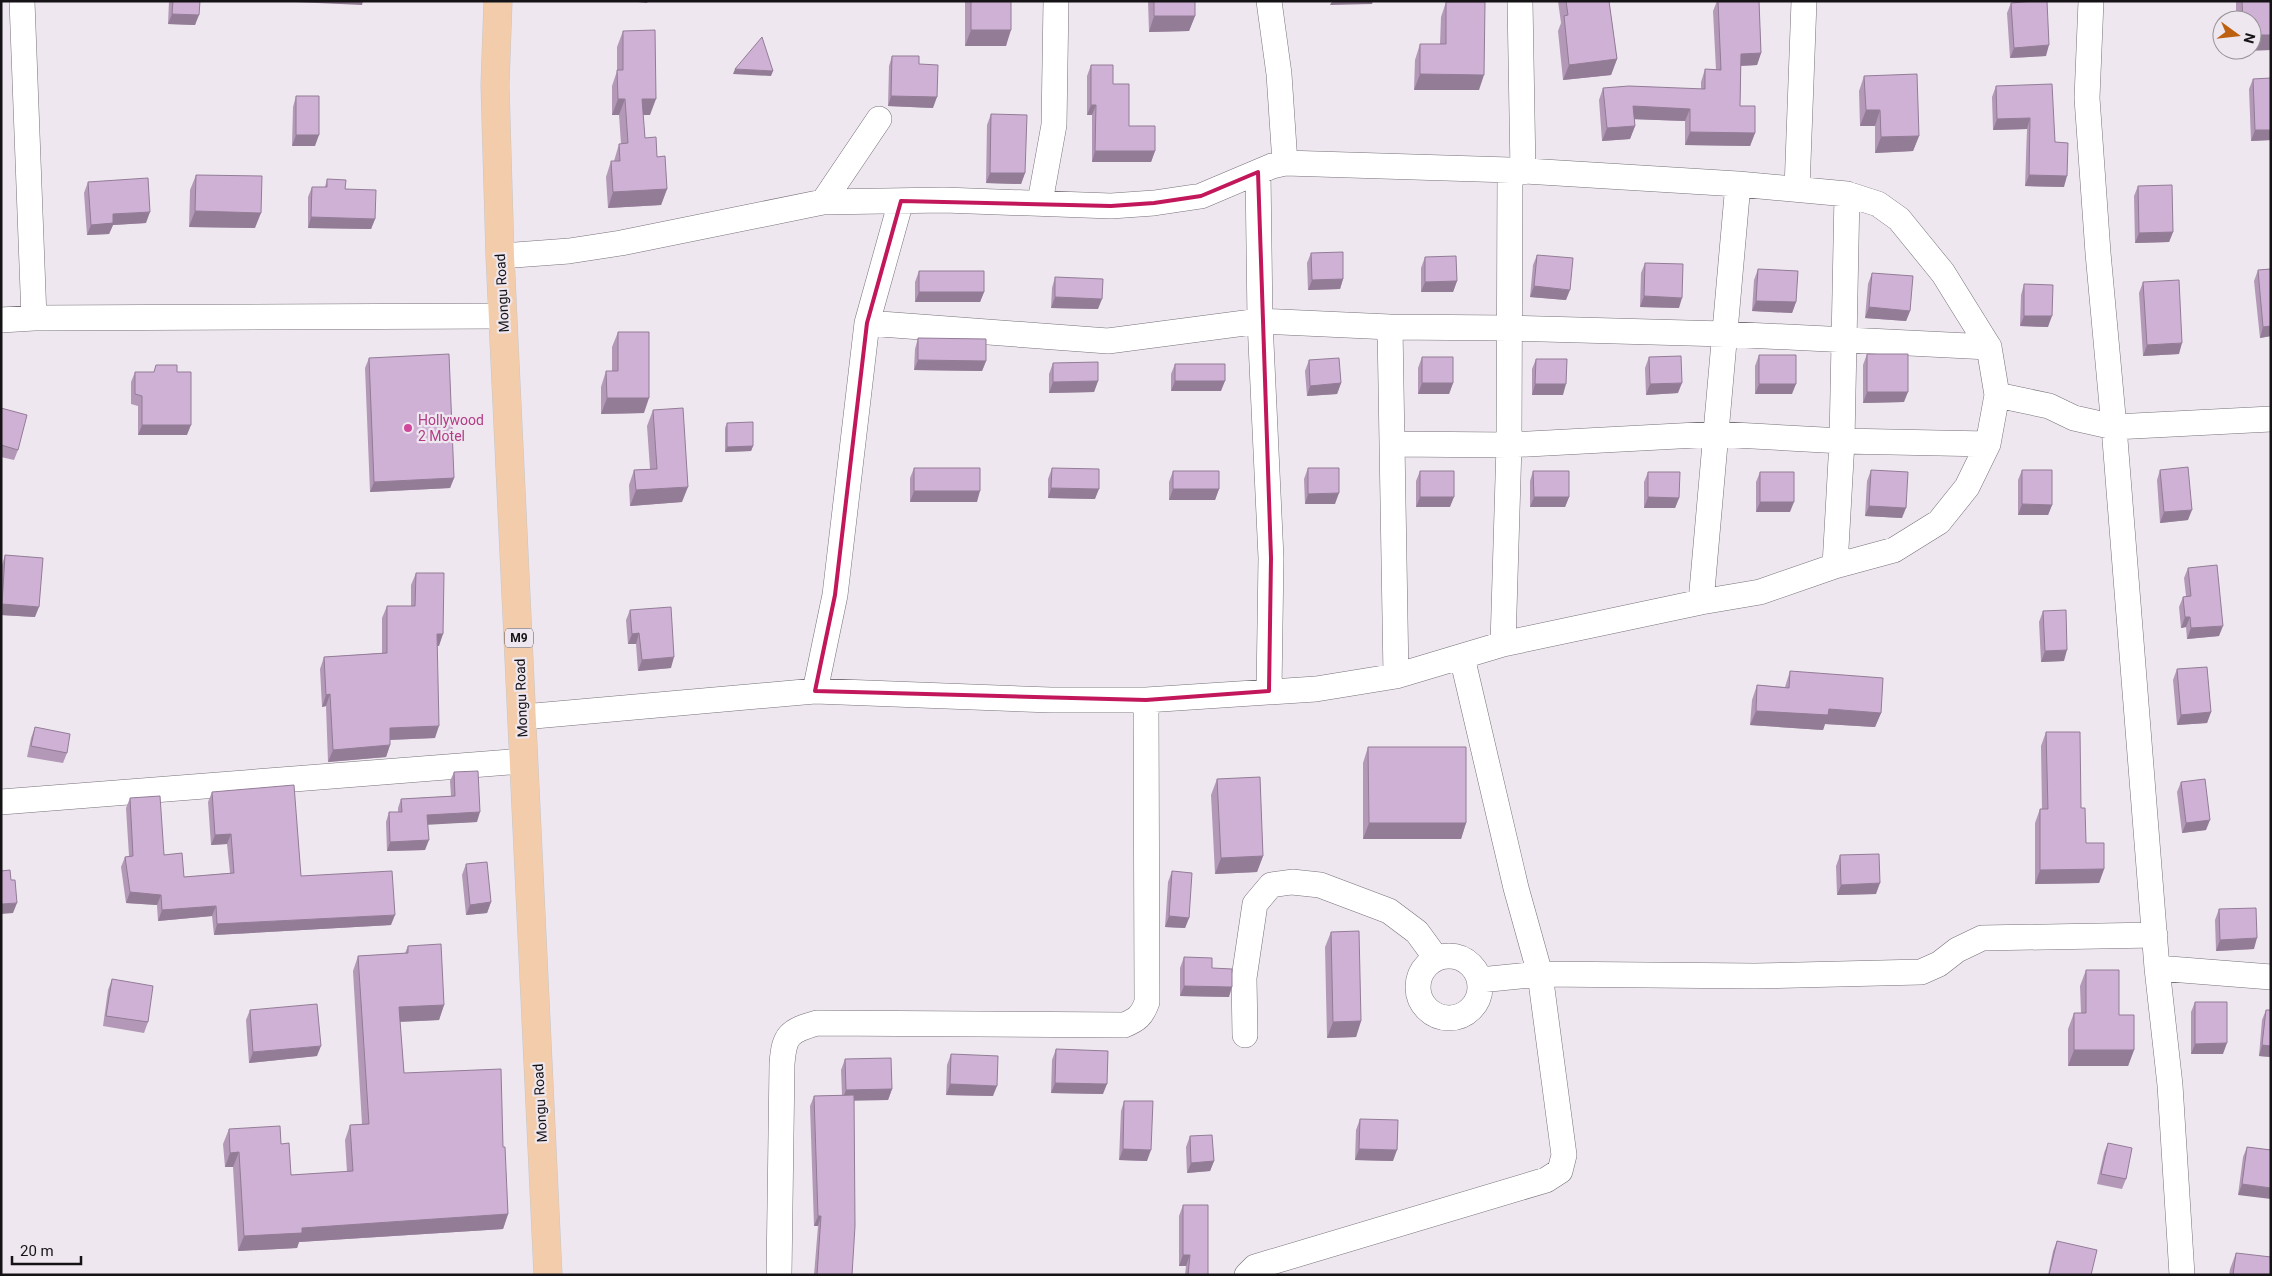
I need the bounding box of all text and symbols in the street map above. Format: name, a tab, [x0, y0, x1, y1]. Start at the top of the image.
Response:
north arrow	[2212, 10, 2262, 60]
text: N	[2241, 32, 2259, 45]
street label: Mongu Road	[492, 253, 512, 333]
place label: Hollywood 2 Motel	[418, 412, 484, 444]
marker: Hollywood 2 Motel	[402, 422, 414, 434]
road number: M9	[505, 628, 533, 648]
street label: Mongu Road	[512, 658, 530, 738]
street label: Mongu Road	[530, 1063, 550, 1143]
scale bar	[12, 1234, 81, 1266]
text: 20 m	[20, 1242, 54, 1260]

